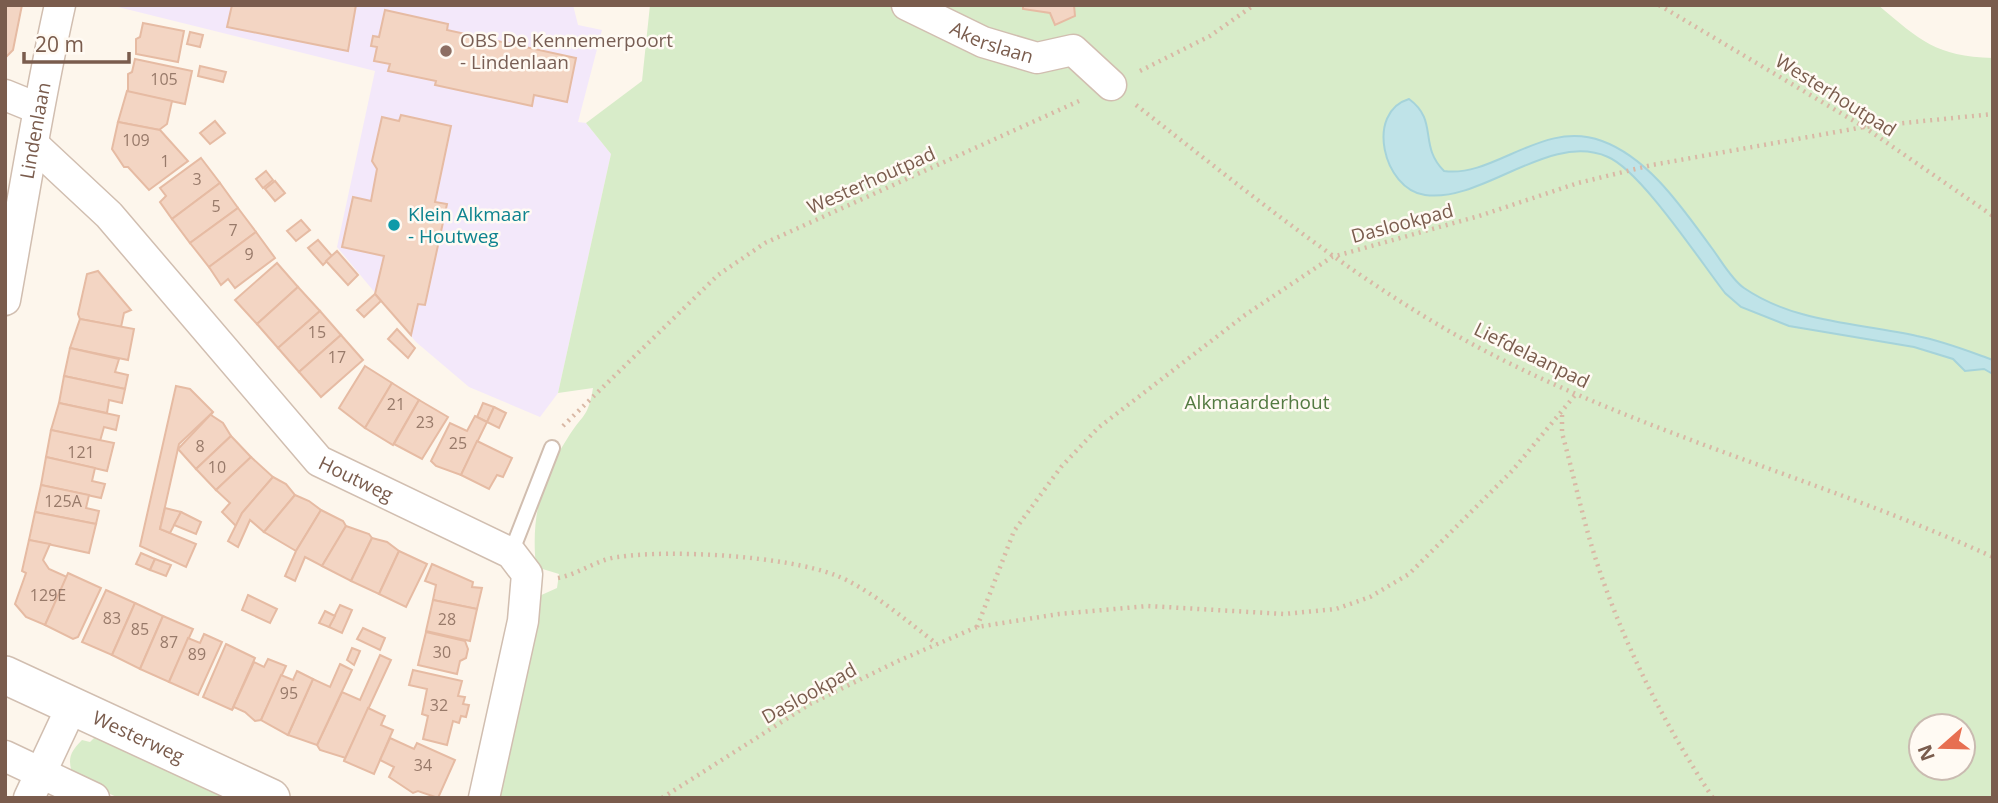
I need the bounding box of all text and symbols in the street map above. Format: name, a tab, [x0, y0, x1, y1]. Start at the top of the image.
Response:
street label: Akerslaan	[946, 15, 1037, 69]
scale bar	[24, 21, 130, 65]
place label: OBS De Kennemerpoort - Lindenlaan	[460, 27, 673, 75]
text: 20 m	[35, 30, 84, 58]
marker: OBS De Kennemerpoort - Lindenlaan	[438, 43, 454, 59]
street label: Westerhoutpad	[1771, 47, 1901, 143]
house number: 105	[150, 68, 178, 90]
street label: Lindenlaan	[13, 80, 57, 181]
house number: 109	[122, 129, 150, 151]
street label: Westerhoutpad	[803, 140, 939, 220]
house number: 1	[160, 150, 170, 172]
house number: 3	[192, 168, 202, 190]
house number: 5	[211, 195, 221, 217]
street label: Daslookpad	[1348, 197, 1456, 249]
place label: Klein Alkmaar - Houtweg	[408, 201, 530, 249]
marker: Klein Alkmaar - Houtweg	[386, 217, 402, 233]
house number: 7	[228, 219, 238, 241]
house number: 9	[244, 243, 254, 265]
street label: Liefdelaanpad	[1470, 316, 1594, 394]
house number: 15	[308, 321, 326, 343]
house number: 17	[328, 346, 346, 368]
park label: Alkmaarderhout	[1185, 389, 1330, 415]
house number: 21	[387, 393, 405, 415]
house number: 23	[416, 411, 434, 433]
house number: 25	[449, 432, 467, 454]
house number: 8	[195, 435, 205, 457]
house number: 121	[67, 441, 95, 463]
street label: Houtweg	[314, 450, 397, 508]
house number: 10	[208, 456, 226, 478]
house number: 125A	[44, 490, 83, 512]
house number: 129E	[30, 584, 66, 606]
house number: 83	[103, 607, 121, 629]
house number: 28	[438, 608, 456, 630]
house number: 85	[131, 618, 149, 640]
house number: 87	[160, 631, 178, 653]
house number: 30	[433, 641, 451, 663]
house number: 89	[188, 643, 206, 665]
street label: Daslookpad	[757, 656, 861, 730]
house number: 95	[280, 682, 298, 704]
house number: 32	[430, 694, 448, 716]
street label: Westerweg	[88, 704, 188, 769]
north arrow	[1907, 712, 1977, 782]
text: N	[1911, 741, 1941, 765]
house number: 34	[414, 754, 432, 776]

